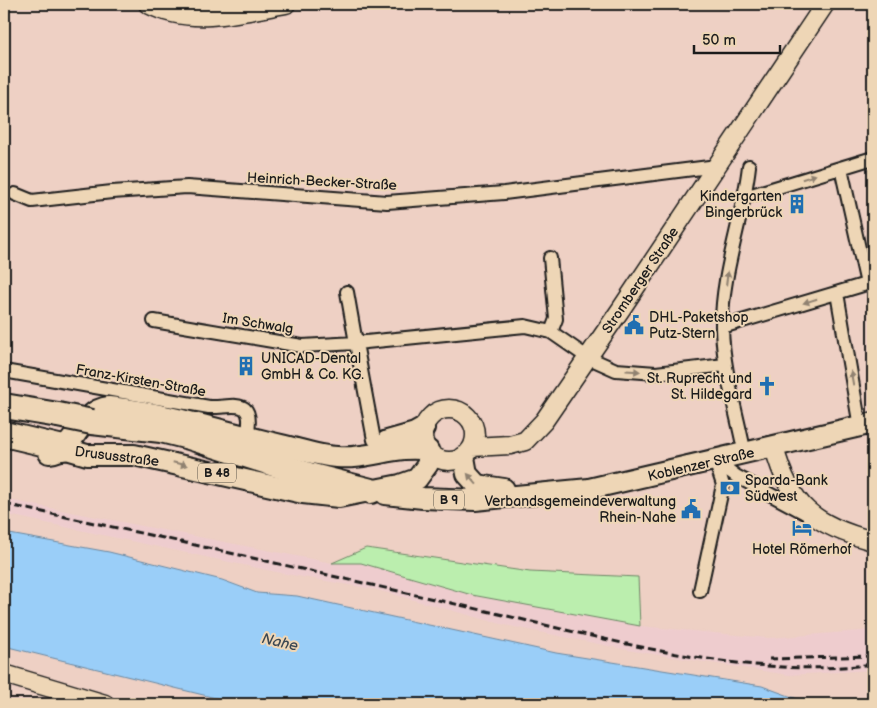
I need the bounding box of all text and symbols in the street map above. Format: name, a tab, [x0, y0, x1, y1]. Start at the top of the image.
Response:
scale bar	[694, 22, 781, 54]
text: 50 m	[702, 31, 736, 50]
street label: Heinrich-Becker-Straße	[247, 169, 397, 194]
one-way arrow	[801, 173, 816, 181]
place label: Kindergarten Bingerbrück	[699, 188, 782, 221]
building icon: Kindergarten Bingerbrück	[786, 193, 808, 215]
street label: Stromberger Straße	[599, 224, 682, 337]
one-way arrow	[723, 270, 731, 286]
one-way arrow	[802, 297, 817, 305]
place label: DHL-Paketshop Putz-Stern	[649, 309, 749, 342]
street label: Im Schwalg	[221, 310, 294, 337]
public building icon: DHL-Paketshop Putz-Stern	[623, 314, 645, 336]
place label: UNICAD-Dental GmbH & Co. KG.	[261, 350, 364, 383]
building icon: UNICAD-Dental GmbH & Co. KG.	[235, 355, 257, 377]
street label: Franz-Kirsten-Straße	[75, 361, 207, 400]
one-way arrow	[625, 368, 641, 376]
place label: St. Ruprecht und St. Hildegard	[647, 370, 752, 403]
one-way arrow	[847, 370, 855, 386]
church icon: St. Ruprecht und St. Hildegard	[756, 375, 778, 397]
street label: Drususstraße	[74, 443, 160, 470]
street label: Koblenzer Straße	[646, 444, 756, 485]
one-way arrow	[173, 460, 188, 468]
road number: B 48	[198, 463, 236, 482]
place label: Sparda-Bank Südwest	[745, 472, 828, 505]
one-way arrow	[467, 473, 478, 485]
bank icon: Sparda-Bank Südwest	[719, 477, 741, 499]
road number: B 9	[434, 490, 464, 510]
place label: Verbandsgemeindeverwaltung Rhein-Nahe	[484, 493, 676, 526]
public building icon: Verbandsgemeindeverwaltung Rhein-Nahe	[680, 498, 702, 520]
hotel icon: Hotel Römerhof	[791, 517, 813, 539]
place label: Hotel Römerhof	[752, 541, 853, 558]
water label: Nahe	[260, 629, 300, 656]

